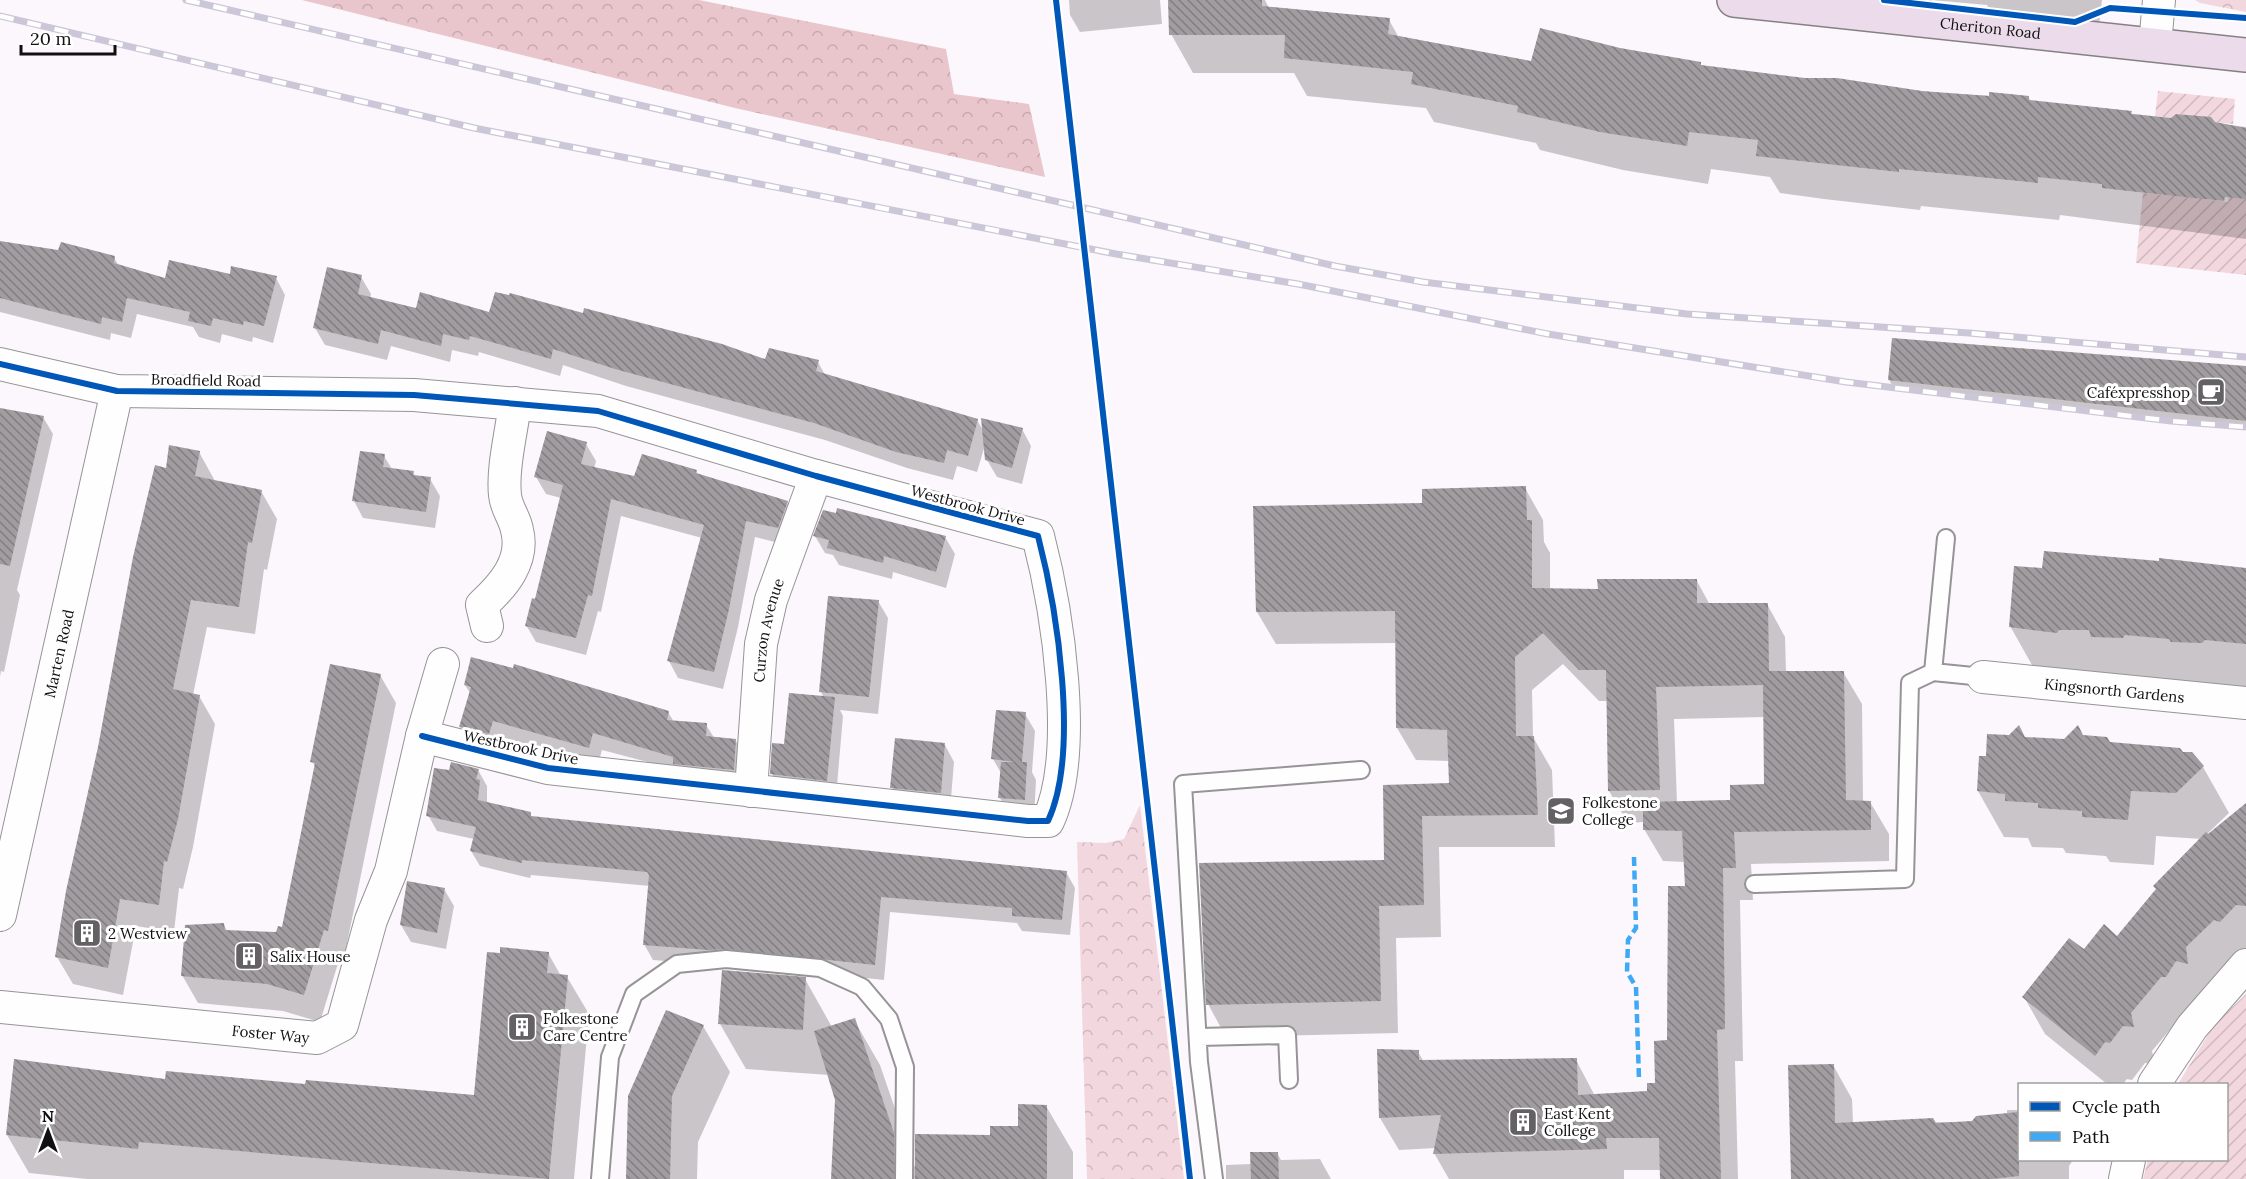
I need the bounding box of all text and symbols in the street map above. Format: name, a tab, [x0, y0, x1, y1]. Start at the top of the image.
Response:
street label: Cheriton Road	[1939, 13, 2042, 42]
scale bar	[21, 18, 116, 56]
text: 20 m	[30, 27, 72, 50]
street label: Broadfield Road	[151, 370, 261, 390]
cafe icon: Caféxpresshop	[2195, 376, 2227, 408]
place label: Caféxpresshop	[2087, 383, 2190, 402]
street label: Westbrook Drive	[909, 481, 1027, 529]
street label: Curzon Avenue	[749, 575, 788, 683]
street label: Marten Road	[39, 607, 77, 699]
street label: Kingsnorth Gardens	[2043, 674, 2185, 706]
street label: Westbrook Drive	[462, 726, 580, 768]
place label: Folkestone College	[1582, 793, 1658, 829]
school or university icon: Folkestone College	[1545, 795, 1577, 827]
building icon: 2 Westview	[71, 917, 103, 949]
place label: 2 Westview	[108, 924, 187, 943]
building icon: Salix House	[233, 940, 265, 972]
place label: Salix House	[270, 947, 351, 966]
place label: Folkestone Care Centre	[543, 1009, 628, 1045]
building icon: Folkestone Care Centre	[506, 1011, 538, 1043]
street label: Foster Way	[231, 1020, 311, 1047]
legend	[2018, 1083, 2228, 1161]
text: Cycle path	[2072, 1095, 2161, 1118]
north arrow	[18, 1101, 78, 1161]
place label: East Kent College	[1544, 1104, 1611, 1140]
text: N	[42, 1106, 54, 1126]
building icon: East Kent College	[1507, 1106, 1539, 1138]
text: Path	[2072, 1125, 2110, 1148]

